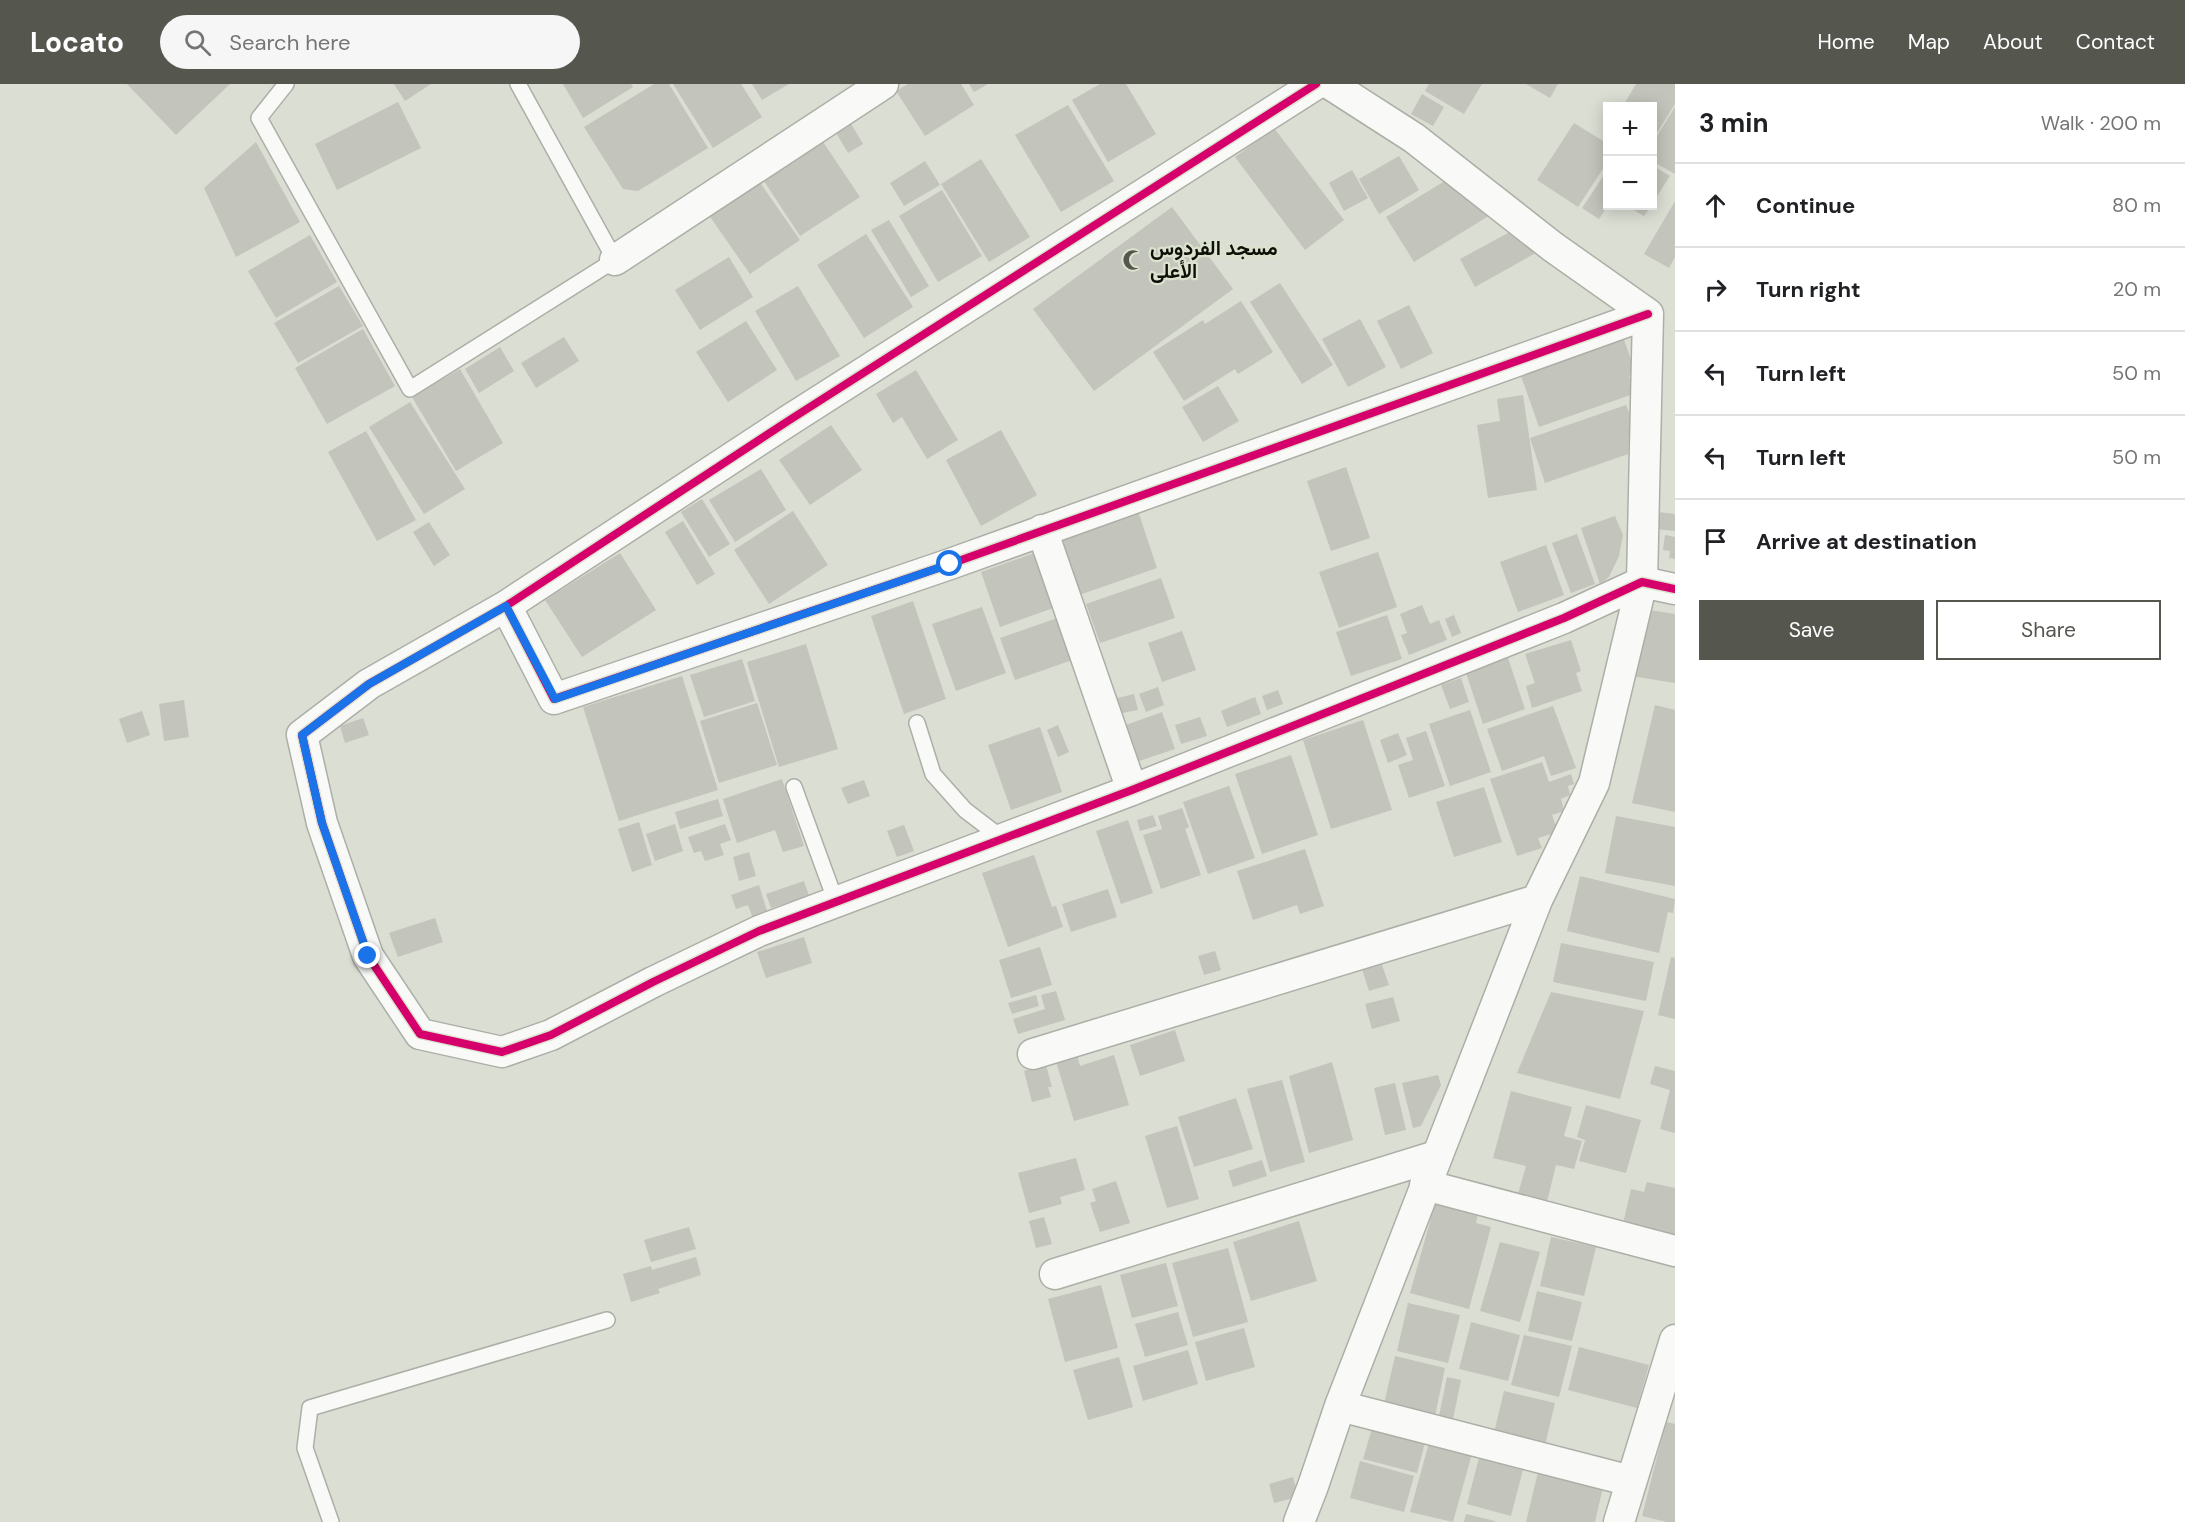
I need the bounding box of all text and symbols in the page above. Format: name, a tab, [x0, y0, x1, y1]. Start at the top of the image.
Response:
search box	[160, 15, 580, 69]
text: Locato	[30, 24, 124, 61]
icon: search	[181, 26, 214, 59]
text: Search here	[229, 28, 351, 57]
text: Home	[1817, 28, 1875, 56]
text: Map	[1908, 28, 1950, 56]
text: About	[1983, 28, 2043, 56]
text: Contact	[2076, 28, 2155, 56]
map controls	[1603, 102, 1657, 210]
button: +	[1603, 102, 1657, 156]
text: 3 min	[1699, 106, 1768, 140]
text: Walk · 200 m	[2041, 110, 2161, 136]
button: −	[1603, 156, 1657, 210]
icon: ahead	[1699, 189, 1732, 222]
text: Continue	[1756, 191, 1855, 220]
text: 80 m	[2112, 192, 2161, 218]
place label: مسجد الفردوس الأعلى	[1150, 235, 1278, 284]
mosque icon: مسجد الفردوس الأعلى	[1121, 248, 1145, 272]
icon: right	[1699, 273, 1732, 306]
text: Turn right	[1756, 275, 1861, 304]
text: 20 m	[2113, 276, 2161, 302]
icon: left	[1699, 357, 1732, 390]
text: Turn left	[1756, 359, 1846, 388]
text: 50 m	[2112, 360, 2161, 386]
icon: left	[1699, 441, 1732, 474]
text: Turn left	[1756, 443, 1846, 472]
text: 50 m	[2112, 444, 2161, 470]
icon: arrive	[1699, 525, 1732, 558]
text: Arrive at destination	[1756, 527, 1977, 556]
route start	[936, 550, 962, 576]
button: Save	[1699, 600, 1924, 660]
button: Share	[1936, 600, 2161, 660]
route end	[354, 942, 380, 968]

